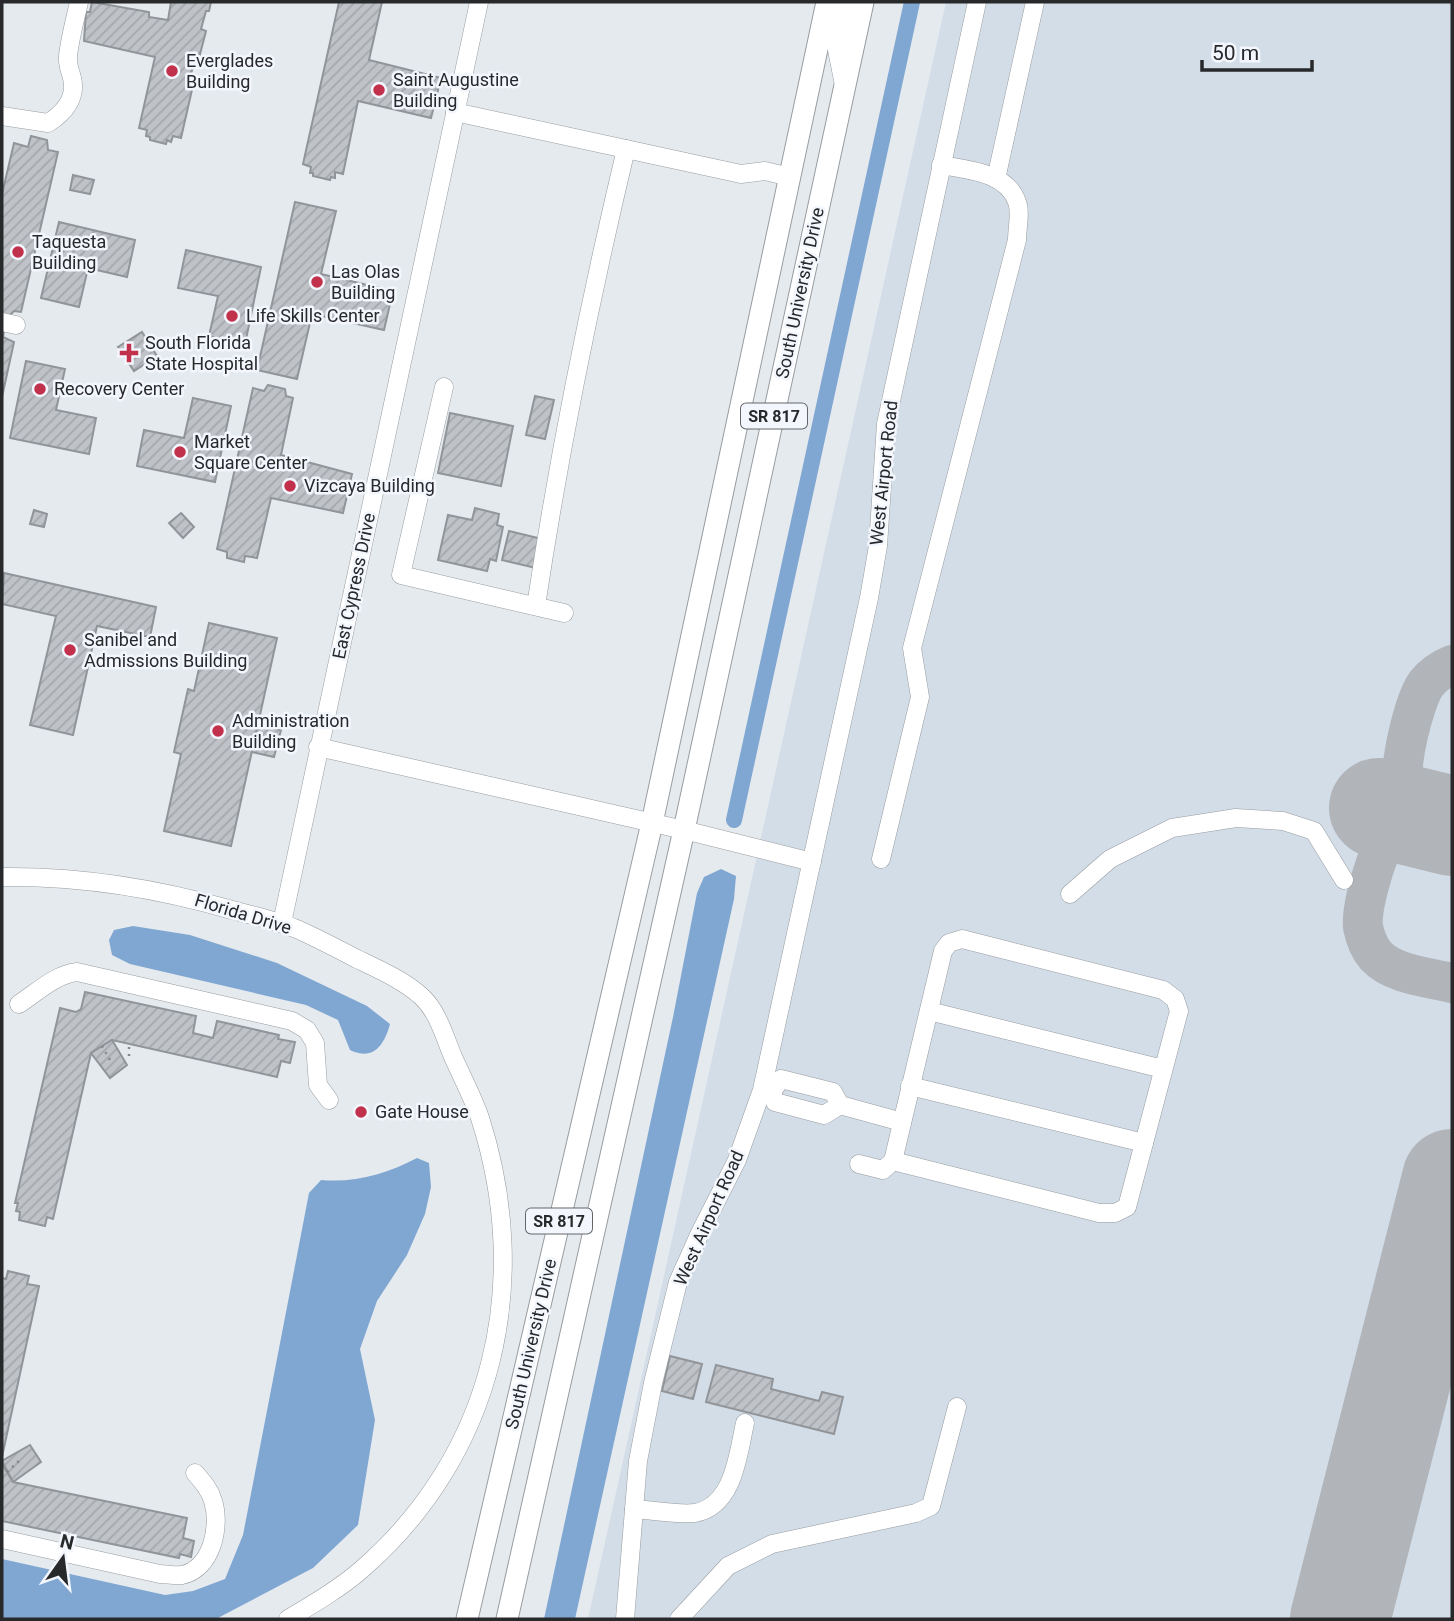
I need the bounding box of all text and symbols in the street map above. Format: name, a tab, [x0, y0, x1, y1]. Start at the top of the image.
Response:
scale bar	[1202, 28, 1312, 72]
text: 50 m	[1212, 41, 1259, 65]
place label: Everglades Building	[186, 50, 273, 92]
marker: Everglades Building	[164, 63, 180, 79]
place label: Saint Augustine Building	[393, 69, 519, 111]
marker: Saint Augustine Building	[371, 82, 387, 98]
street label: South University Drive	[771, 205, 828, 380]
place label: Taquesta Building	[32, 231, 106, 273]
marker: Taquesta Building	[10, 244, 26, 260]
place label: Las Olas Building	[331, 261, 400, 303]
marker: Las Olas Building	[309, 274, 325, 290]
place label: Life Skills Center	[246, 305, 380, 326]
marker: Life Skills Center	[224, 308, 240, 324]
place label: South Florida State Hospital	[145, 332, 258, 374]
marker: South Florida State Hospital	[119, 343, 139, 363]
place label: Recovery Center	[54, 378, 184, 399]
marker: Recovery Center	[32, 381, 48, 397]
street label: West Airport Road	[865, 399, 902, 546]
road number: SR 817	[741, 404, 807, 428]
place label: Market Square Center	[194, 431, 307, 473]
marker: Market Square Center	[172, 444, 188, 460]
place label: Vizcaya Building	[304, 475, 435, 496]
marker: Vizcaya Building	[282, 478, 298, 494]
street label: East Cypress Drive	[328, 511, 379, 661]
place label: Sanibel and Admissions Building	[84, 629, 247, 671]
marker: Sanibel and Admissions Building	[62, 642, 78, 658]
place label: Administration Building	[232, 710, 350, 752]
marker: Administration Building	[210, 723, 226, 739]
street label: Florida Drive	[192, 889, 294, 938]
place label: Gate House	[375, 1101, 469, 1122]
marker: Gate House	[353, 1104, 369, 1120]
street label: West Airport Road	[669, 1147, 748, 1289]
road number: SR 817	[526, 1208, 592, 1233]
street label: South University Drive	[501, 1257, 560, 1431]
north arrow	[28, 1523, 98, 1593]
text: N	[58, 1529, 76, 1555]

